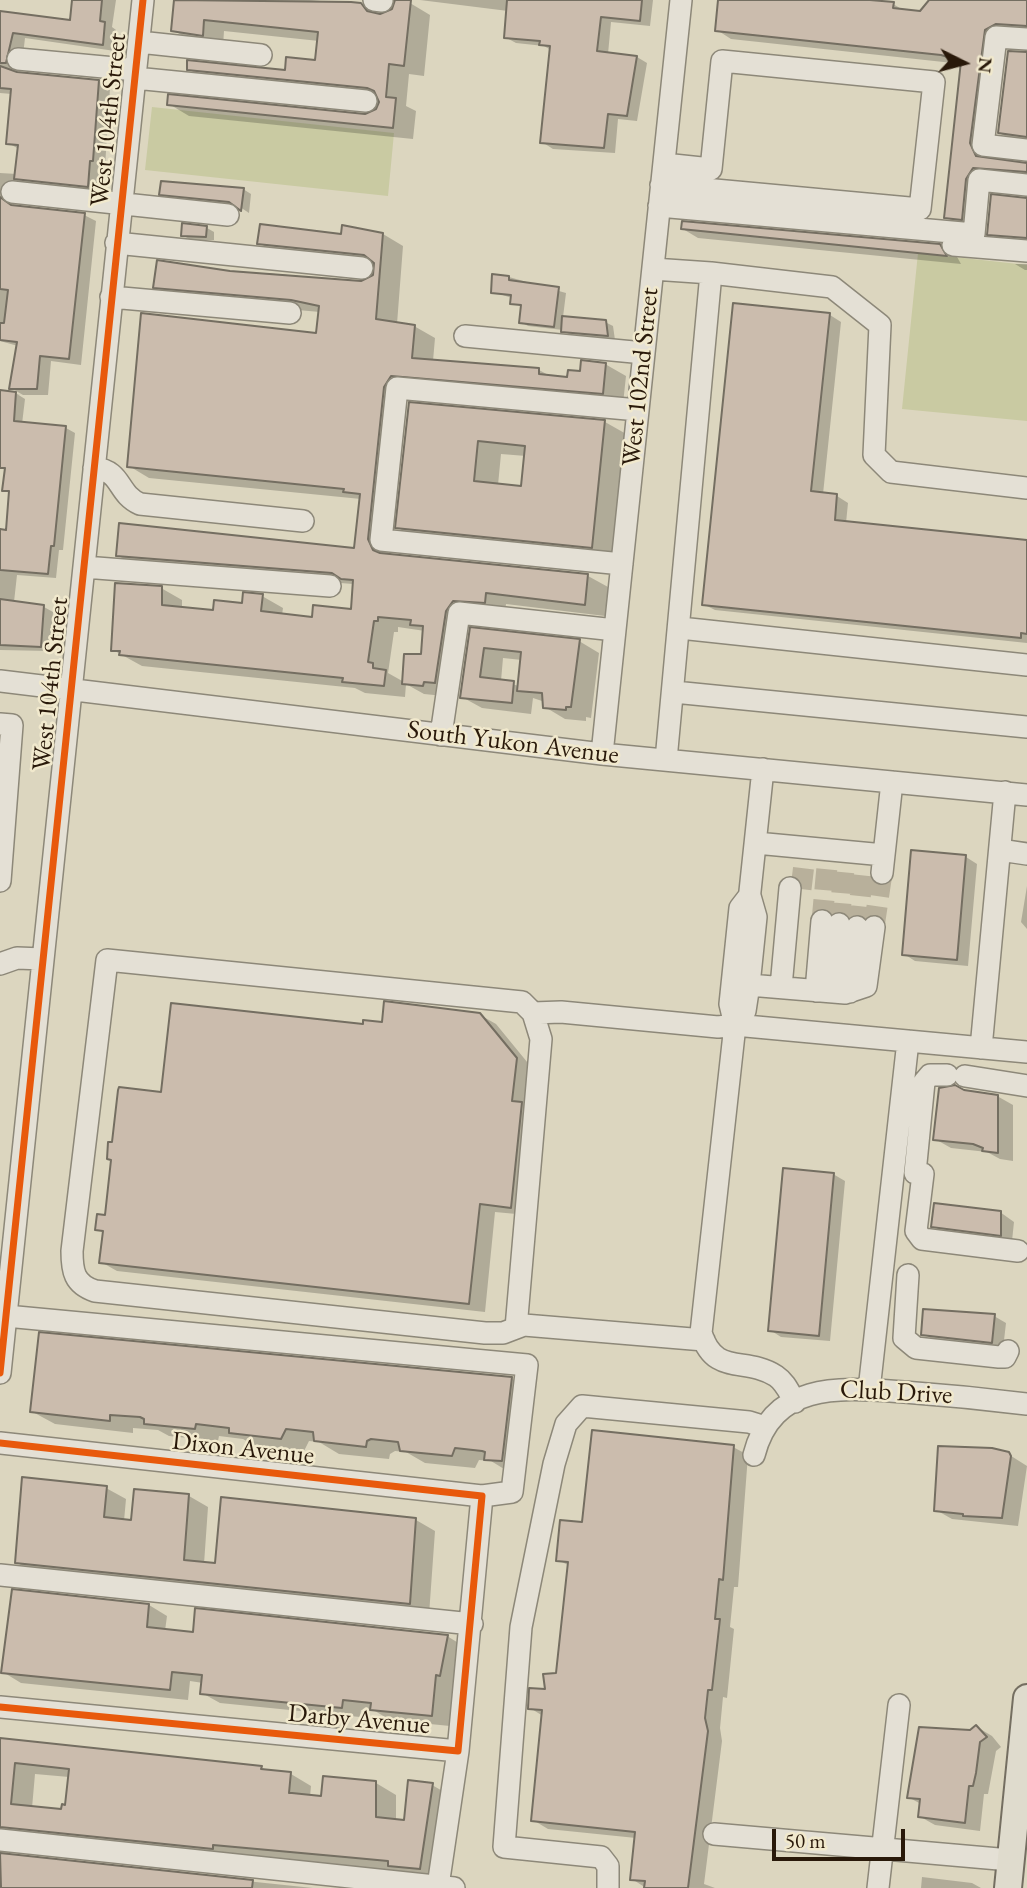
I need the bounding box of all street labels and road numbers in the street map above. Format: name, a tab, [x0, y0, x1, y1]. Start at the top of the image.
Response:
street label: West 104th Street	[84, 32, 134, 208]
street label: West 102nd Street	[616, 286, 666, 468]
street label: West 104th Street	[26, 596, 76, 772]
street label: South Yukon Avenue	[406, 715, 620, 771]
street label: Club Drive	[839, 1374, 953, 1412]
street label: Dixon Avenue	[170, 1426, 316, 1472]
street label: Darby Avenue	[287, 1698, 431, 1742]

